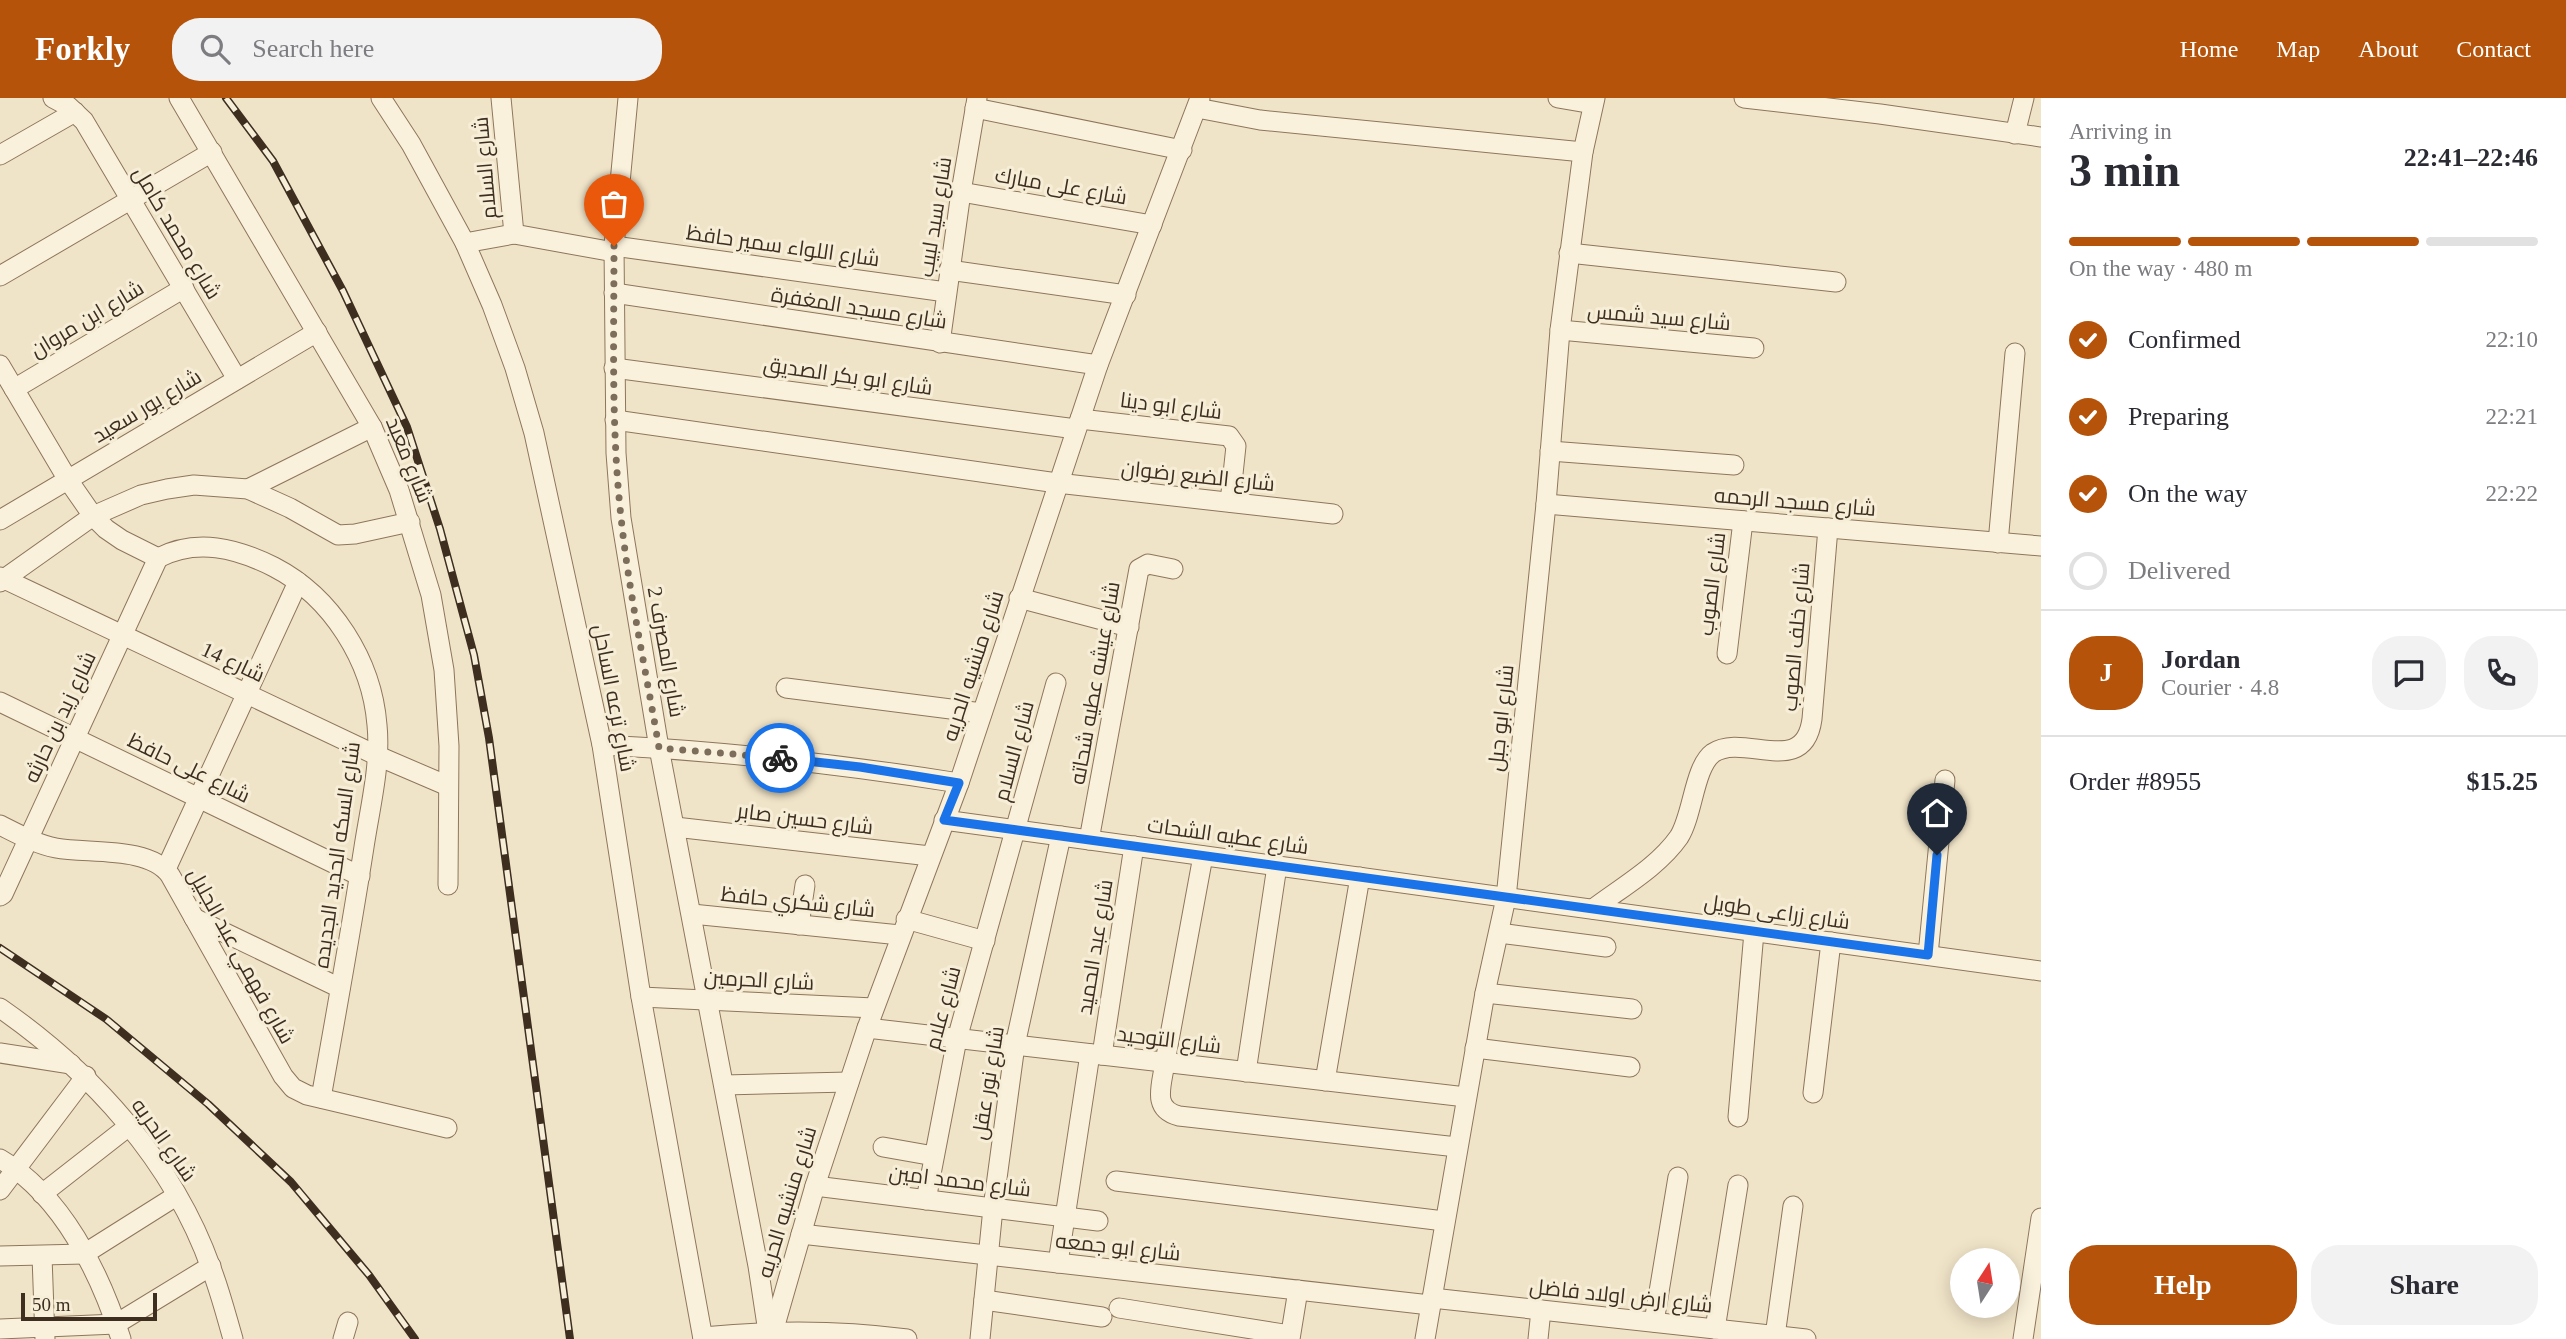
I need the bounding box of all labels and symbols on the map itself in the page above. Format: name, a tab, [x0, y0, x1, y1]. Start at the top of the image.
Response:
street label: شارع السلام	[469, 116, 503, 220]
street label: شارع سيد لبيب	[914, 155, 958, 279]
street label: شارع محمد كامل	[126, 162, 226, 305]
street label: شارع على مبارك	[993, 163, 1129, 211]
pin	[584, 174, 644, 246]
street label: شارع اللواء سمير حافظ	[685, 221, 881, 273]
street label: شارع ابن مروان	[26, 276, 149, 364]
street label: شارع مسجد المغفرة	[769, 282, 949, 336]
street label: شارع سيد شمس	[1586, 299, 1732, 337]
street label: شارع ابو بكر الصديق	[762, 352, 934, 402]
street label: شارع بور سعيد	[88, 364, 207, 450]
street label: شارع ابو دينا	[1118, 388, 1223, 426]
street label: شارع معبد	[379, 414, 437, 507]
street label: شارع الضبع رضوان	[1120, 456, 1276, 498]
street label: شارع مسجد الرحمه	[1713, 483, 1877, 523]
street label: شارع الصوب	[1694, 531, 1732, 637]
street label: شارع خلف الصوب	[1778, 561, 1816, 713]
street label: شارع عيشه عطيه شحاته	[1065, 580, 1127, 787]
street label: شارع المصرف 2	[641, 585, 689, 720]
street label: شارع منشيه الحريه	[937, 588, 1011, 745]
street label: شارع ترعه الساحل	[586, 622, 640, 774]
street label: شارع 14	[197, 637, 268, 689]
street label: شارع زيد بن حارثه	[19, 648, 103, 787]
street label: شارع ابو جبل	[1483, 663, 1521, 773]
street label: شارع السلام	[989, 698, 1041, 804]
courier	[745, 723, 815, 793]
street label: شارع على حافظ	[123, 728, 254, 810]
street label: شارع السكه الحديد الجديده	[309, 740, 367, 970]
pin	[1907, 783, 1967, 855]
street label: شارع حسين صابر	[734, 799, 874, 841]
street label: شارع عطيه الشحات	[1146, 813, 1310, 861]
street label: شارع فهمي عبد الجليل	[179, 864, 299, 1050]
street label: شارع عبد الحميد	[1072, 878, 1120, 1017]
street label: شارع شكري حافظ	[719, 882, 876, 926]
street label: شارع زراعى طويل	[1702, 890, 1851, 936]
street label: شارع علام	[920, 964, 968, 1053]
street label: شارع الحرمين	[703, 965, 815, 997]
street label: شارع التوحيد	[1115, 1022, 1222, 1060]
street label: شارع نور عقل	[967, 1024, 1011, 1142]
street label: شارع الحريه	[125, 1094, 201, 1187]
street label: شارع منشيه الحريه	[753, 1123, 823, 1281]
street label: شارع محمد امين	[887, 1160, 1032, 1204]
street label: شارع ابو جمعه	[1054, 1228, 1182, 1268]
north arrow	[1950, 1248, 2020, 1318]
street label: شارع ارض اولاد فاضل	[1528, 1274, 1714, 1320]
scale bar	[21, 1290, 158, 1322]

